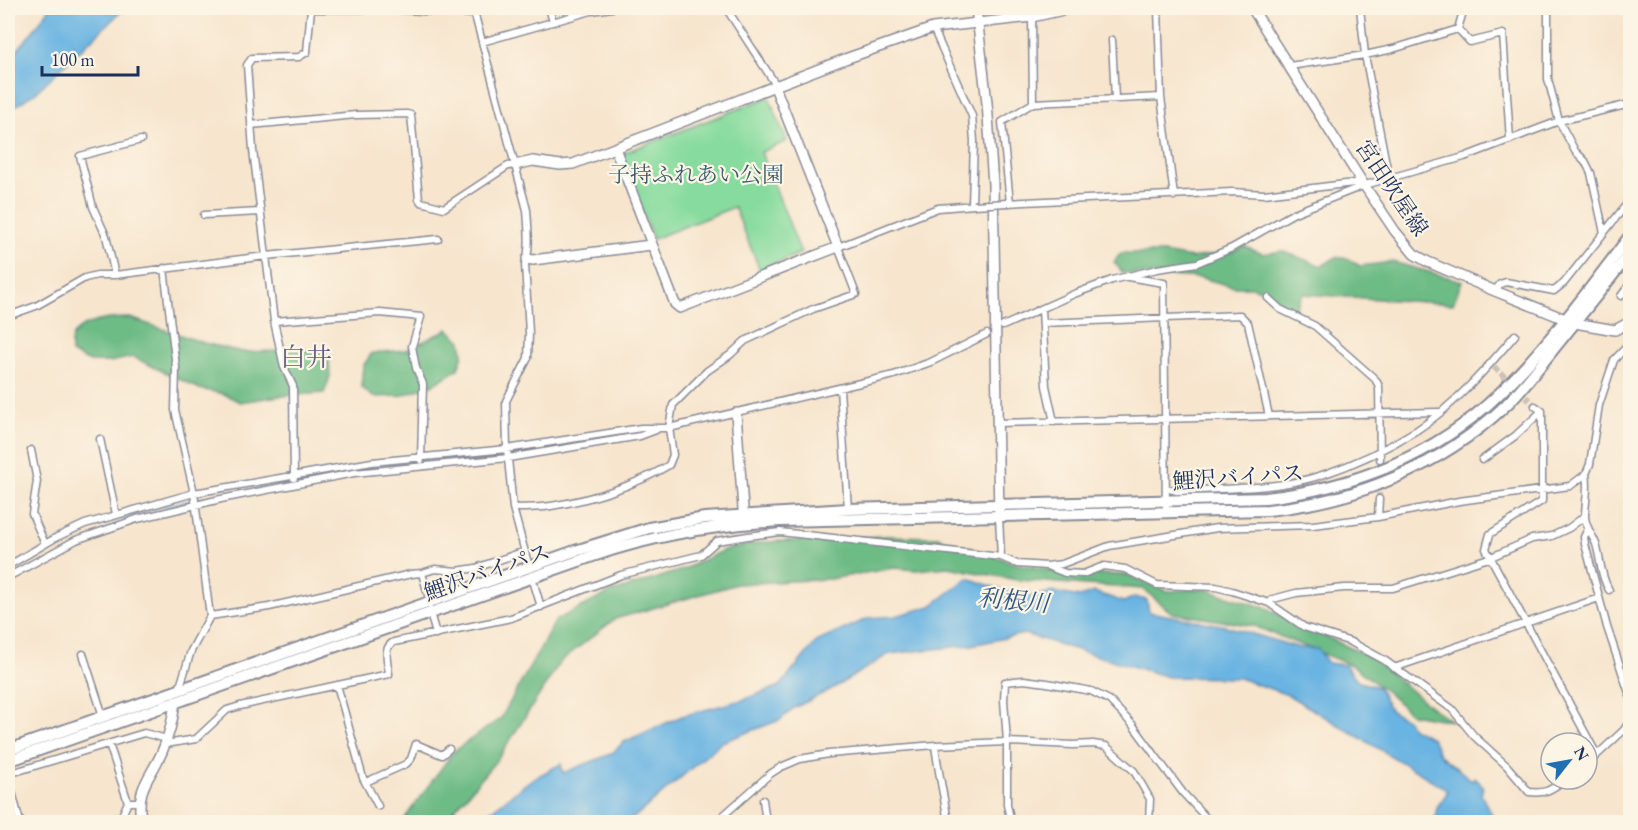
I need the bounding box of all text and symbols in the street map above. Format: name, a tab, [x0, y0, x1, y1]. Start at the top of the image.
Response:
scale bar	[42, 39, 138, 77]
text: 100 m	[51, 48, 95, 71]
street label: 宮田吹屋線	[1349, 134, 1435, 242]
park label: 子持ふれあい公園	[608, 160, 784, 189]
district label: 白井	[280, 340, 332, 374]
street label: 鯉沢バイパス	[1171, 458, 1305, 496]
street label: 鯉沢バイパス	[420, 537, 554, 607]
water label: 利根川	[976, 581, 1053, 619]
north arrow	[1539, 731, 1599, 791]
text: N	[1569, 743, 1594, 765]

